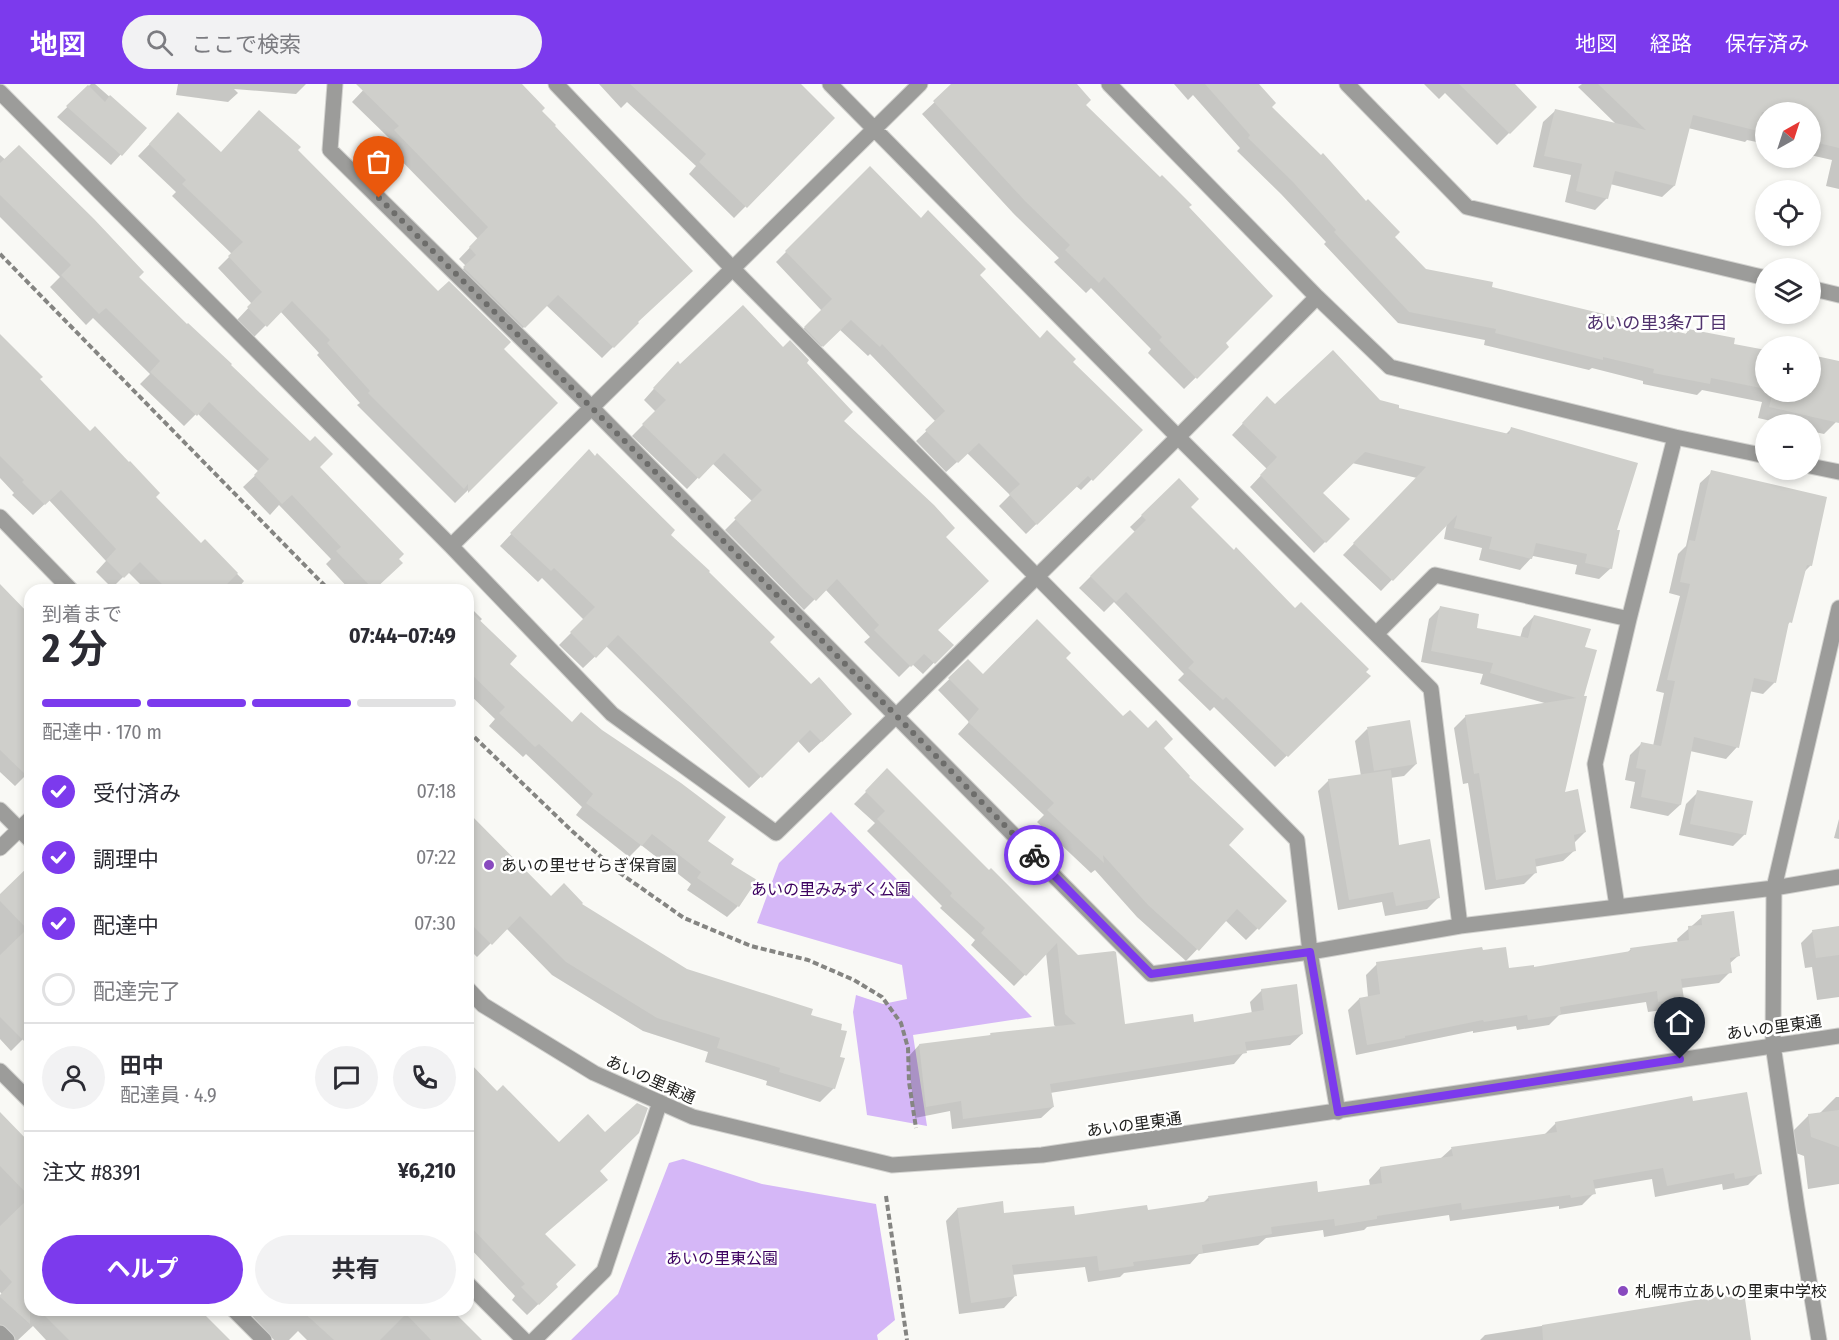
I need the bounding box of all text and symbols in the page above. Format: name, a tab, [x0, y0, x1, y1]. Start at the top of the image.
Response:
search box	[122, 15, 542, 69]
icon: search	[143, 26, 176, 59]
text: 地図	[30, 28, 86, 61]
text: ここで検索	[191, 31, 301, 58]
text: 地図	[1575, 31, 1617, 57]
text: 経路	[1650, 31, 1692, 57]
text: 保存済み	[1725, 31, 1809, 57]
north arrow	[1755, 102, 1821, 168]
map controls	[1755, 102, 1821, 480]
pin	[353, 136, 404, 198]
icon: bag	[362, 145, 395, 178]
button: locate	[1755, 180, 1821, 246]
button: layers	[1755, 258, 1821, 324]
district label: あいの里3条7丁目	[1586, 312, 1728, 334]
button: +	[1755, 336, 1821, 402]
button: −	[1755, 414, 1821, 480]
text: 到着まで	[42, 602, 122, 626]
text: 07:44–07:49	[349, 622, 456, 649]
text: 2 分	[42, 626, 107, 672]
text: 配達中 · 170 m	[42, 720, 162, 744]
icon: check	[42, 775, 75, 808]
text: 07:18	[417, 779, 456, 803]
text: 受付済み	[93, 780, 181, 807]
courier	[1004, 825, 1064, 885]
icon: bike	[1018, 839, 1051, 872]
icon: check	[42, 841, 75, 874]
text: 07:22	[416, 845, 456, 869]
text: 調理中	[93, 846, 159, 873]
place label: あいの里せせらぎ保育園	[501, 856, 677, 875]
marker: あいの里せせらぎ保育園	[482, 858, 496, 872]
park label: あいの里みみずく公園	[751, 880, 911, 899]
icon: check	[42, 907, 75, 940]
text: 07:30	[414, 911, 456, 935]
text: 配達中	[93, 912, 159, 939]
text: 配達完了	[93, 978, 181, 1005]
pin	[1654, 997, 1705, 1059]
icon: home	[1663, 1006, 1696, 1039]
street label: あいの里東通	[1725, 1011, 1823, 1044]
button: person	[42, 1046, 105, 1109]
button: chat	[315, 1046, 378, 1109]
button: phone	[393, 1046, 456, 1109]
street label: あいの里東通	[603, 1051, 699, 1108]
text: 田中	[120, 1052, 164, 1079]
text: 配達員 · 4.9	[120, 1083, 217, 1107]
street label: あいの里東通	[1085, 1108, 1183, 1141]
text: ¥6,210	[398, 1157, 456, 1184]
text: 注文 #8391	[42, 1159, 141, 1186]
button: ヘルプ	[42, 1235, 243, 1304]
button: 共有	[255, 1235, 456, 1304]
park label: あいの里東公園	[666, 1249, 778, 1268]
place label: 札幌市立あいの里東中学校	[1635, 1282, 1827, 1301]
marker: 札幌市立あいの里東中学校	[1616, 1284, 1630, 1298]

